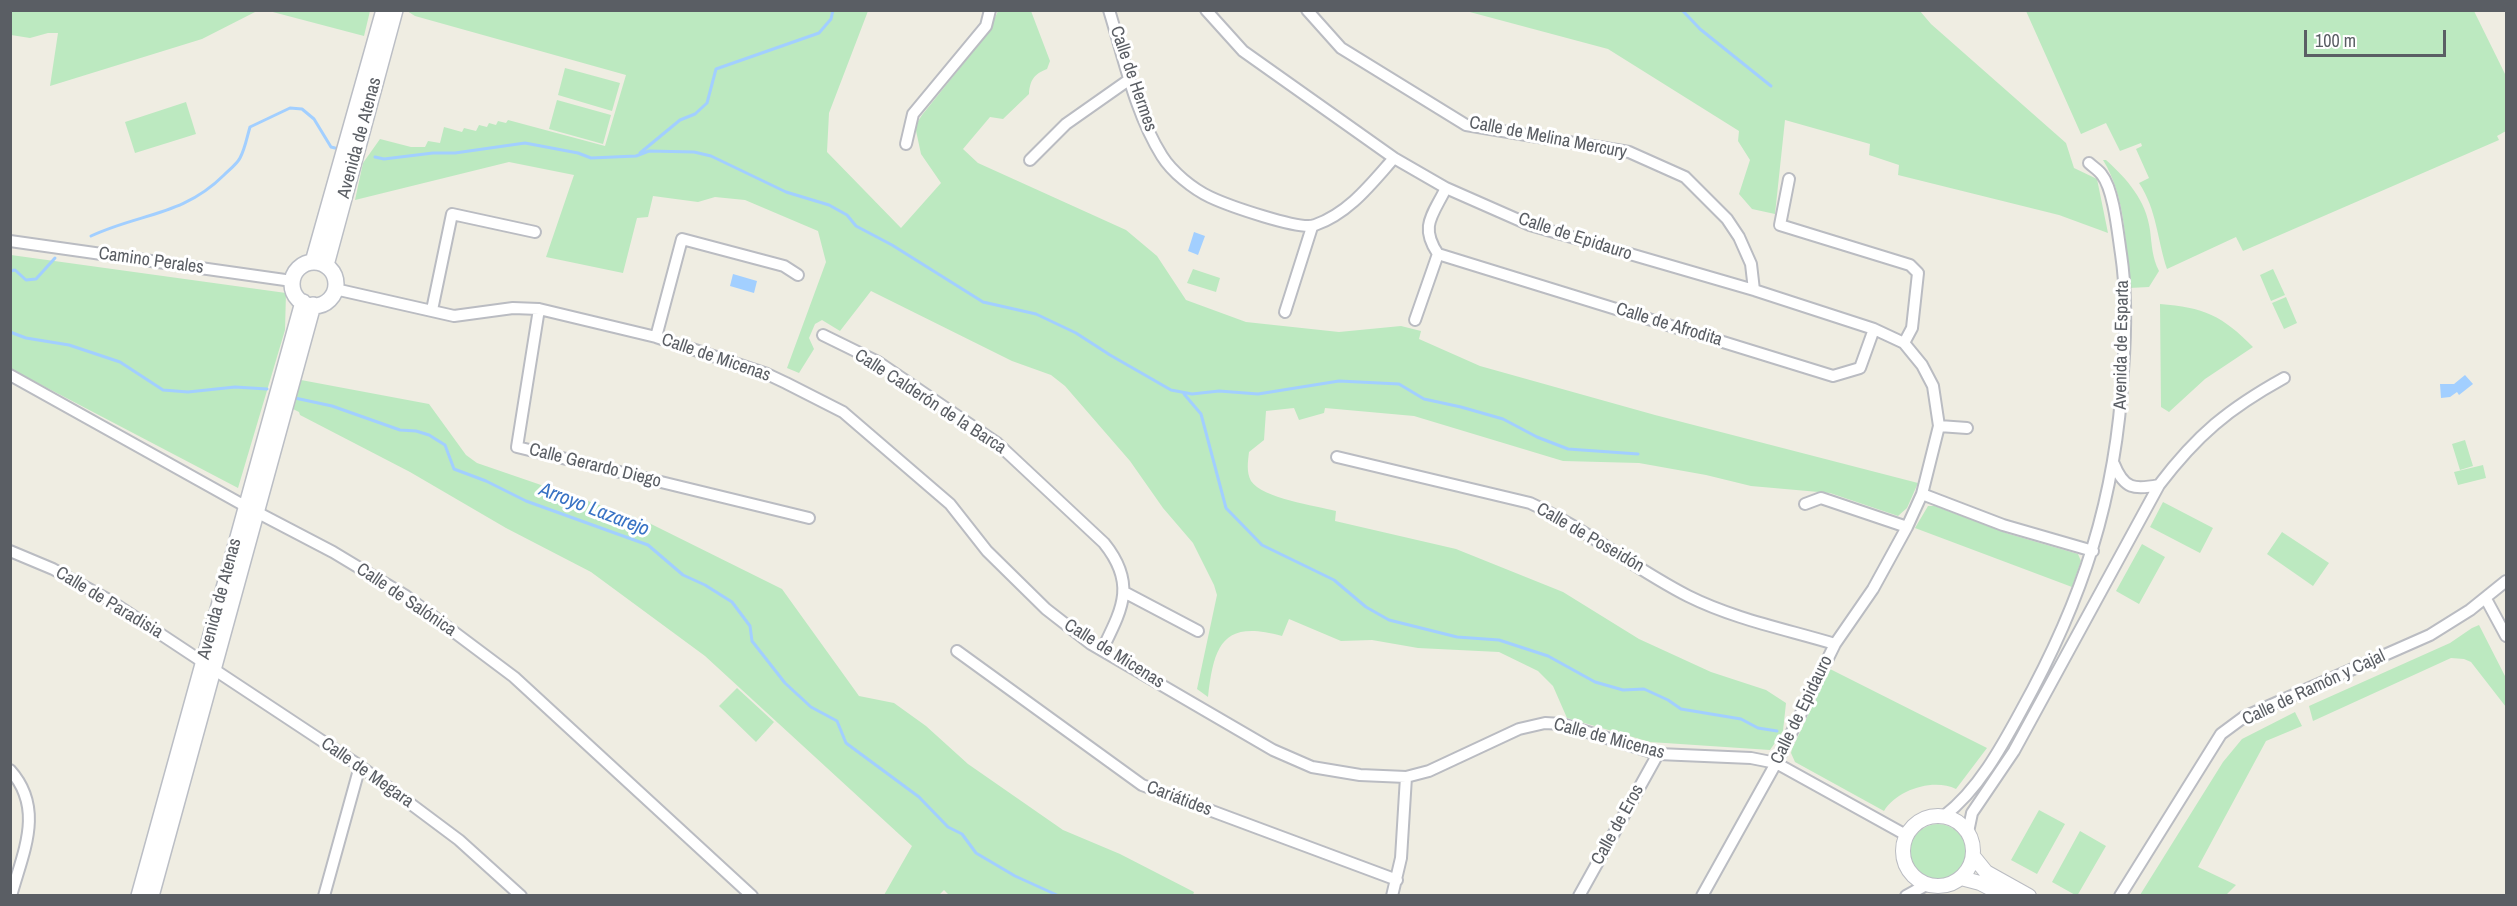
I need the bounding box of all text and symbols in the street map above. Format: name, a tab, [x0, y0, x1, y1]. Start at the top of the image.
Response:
scale bar	[2307, 18, 2450, 56]
street label: Calle de Hermes	[1105, 24, 1161, 134]
text: 100 m	[2315, 28, 2356, 53]
street label: Avenida de Atenas	[333, 75, 387, 201]
street label: Calle de Melina Mercury	[1467, 112, 1629, 164]
street label: Calle de Epidauro	[1515, 208, 1635, 266]
street label: Camino Perales	[97, 243, 205, 279]
street label: Avenida de Esparta	[2110, 280, 2134, 410]
street label: Calle de Afrodita	[1613, 299, 1725, 351]
street label: Calle de Micenas	[659, 329, 773, 387]
street label: Calle Calderón de la Barca	[850, 345, 1010, 459]
street label: Calle Gerardo Diego	[527, 439, 663, 493]
water label: Arroyo Lazarejo	[536, 478, 652, 542]
street label: Calle de Poseidón	[1532, 498, 1648, 578]
street label: Avenida de Atenas	[193, 536, 247, 662]
street label: Calle de Salónica	[352, 559, 460, 641]
street label: Calle de Paradisia	[51, 562, 167, 644]
street label: Calle de Micenas	[1060, 615, 1168, 693]
street label: Calle de Ramón y Cajal	[2239, 645, 2389, 731]
street label: Calle de Epidauro	[1766, 652, 1838, 768]
street label: Calle de Micenas	[1551, 714, 1667, 764]
street label: Calle de Megara	[316, 733, 418, 813]
street label: Cariátides	[1143, 777, 1215, 821]
street label: Calle de Eros	[1587, 781, 1649, 869]

